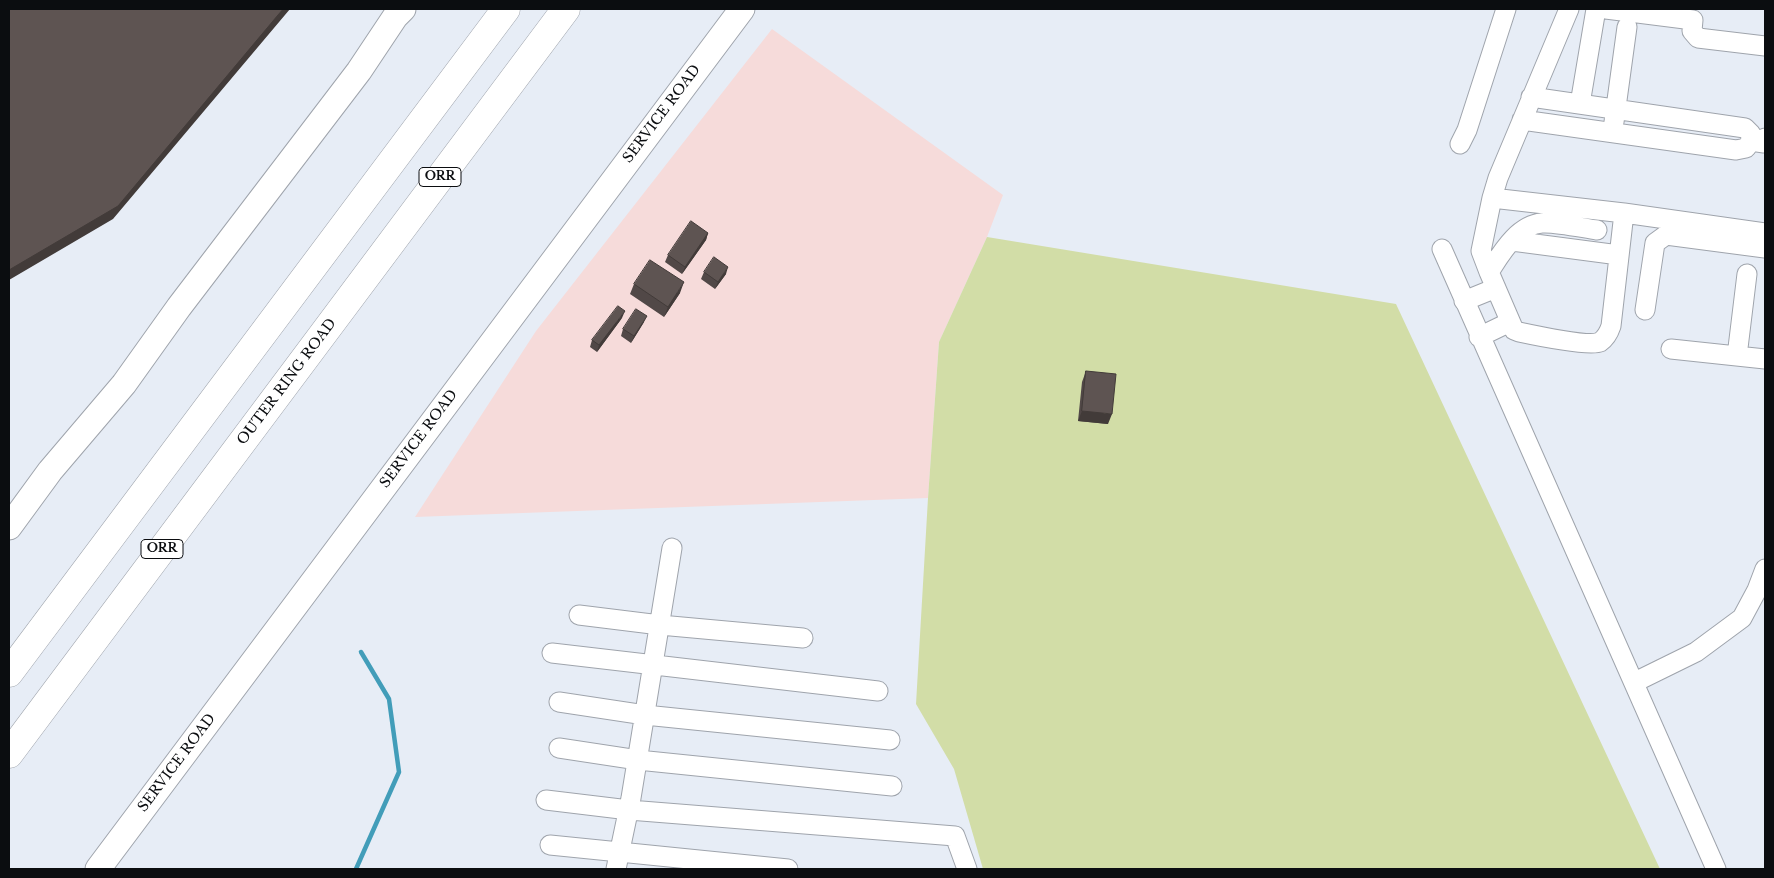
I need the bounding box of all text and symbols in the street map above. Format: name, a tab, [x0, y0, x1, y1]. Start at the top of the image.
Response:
street label: SERVICE ROAD	[620, 62, 704, 166]
road number: ORR	[419, 168, 461, 186]
street label: OUTER RING ROAD	[234, 316, 340, 448]
street label: SERVICE ROAD	[377, 387, 461, 491]
road number: ORR	[141, 540, 183, 558]
street label: SERVICE ROAD	[135, 711, 219, 815]

